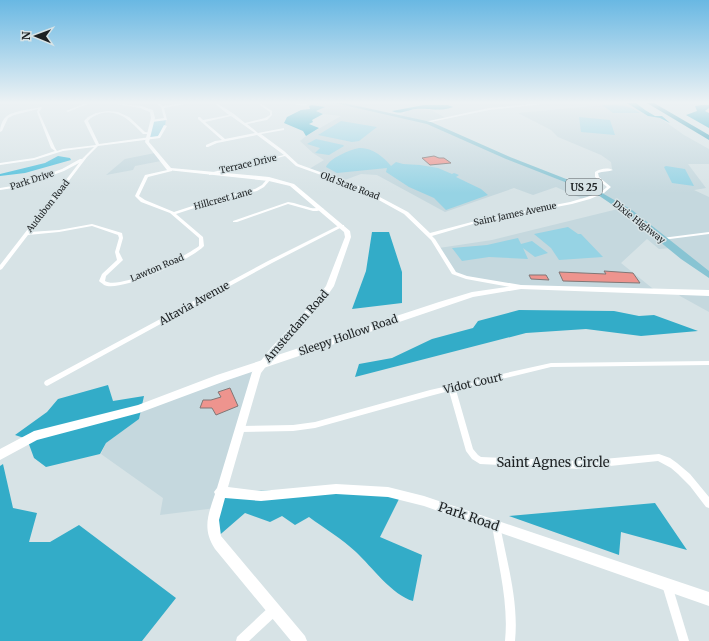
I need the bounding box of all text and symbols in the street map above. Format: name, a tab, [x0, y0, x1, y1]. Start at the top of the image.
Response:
north arrow	[16, 16, 56, 56]
text: N	[19, 31, 33, 40]
street label: Terrace Drive	[218, 152, 278, 175]
street label: Park Drive	[9, 167, 55, 192]
street label: Old State Road	[319, 169, 382, 202]
street label: Audubon Road	[23, 177, 72, 235]
road number: US 25	[566, 179, 602, 195]
street label: Hillcrest Lane	[192, 185, 254, 212]
street label: Dixie Highway	[611, 198, 668, 246]
street label: Saint James Avenue	[472, 199, 558, 228]
street label: Lawton Road	[128, 251, 186, 284]
street label: Altavia Avenue	[156, 278, 232, 329]
street label: Amsterdam Road	[260, 287, 331, 366]
street label: Sleepy Hollow Road	[297, 311, 400, 359]
street label: Vidot Court	[441, 369, 505, 397]
street label: Saint Agnes Circle	[496, 454, 610, 471]
street label: Park Road	[436, 498, 502, 535]

